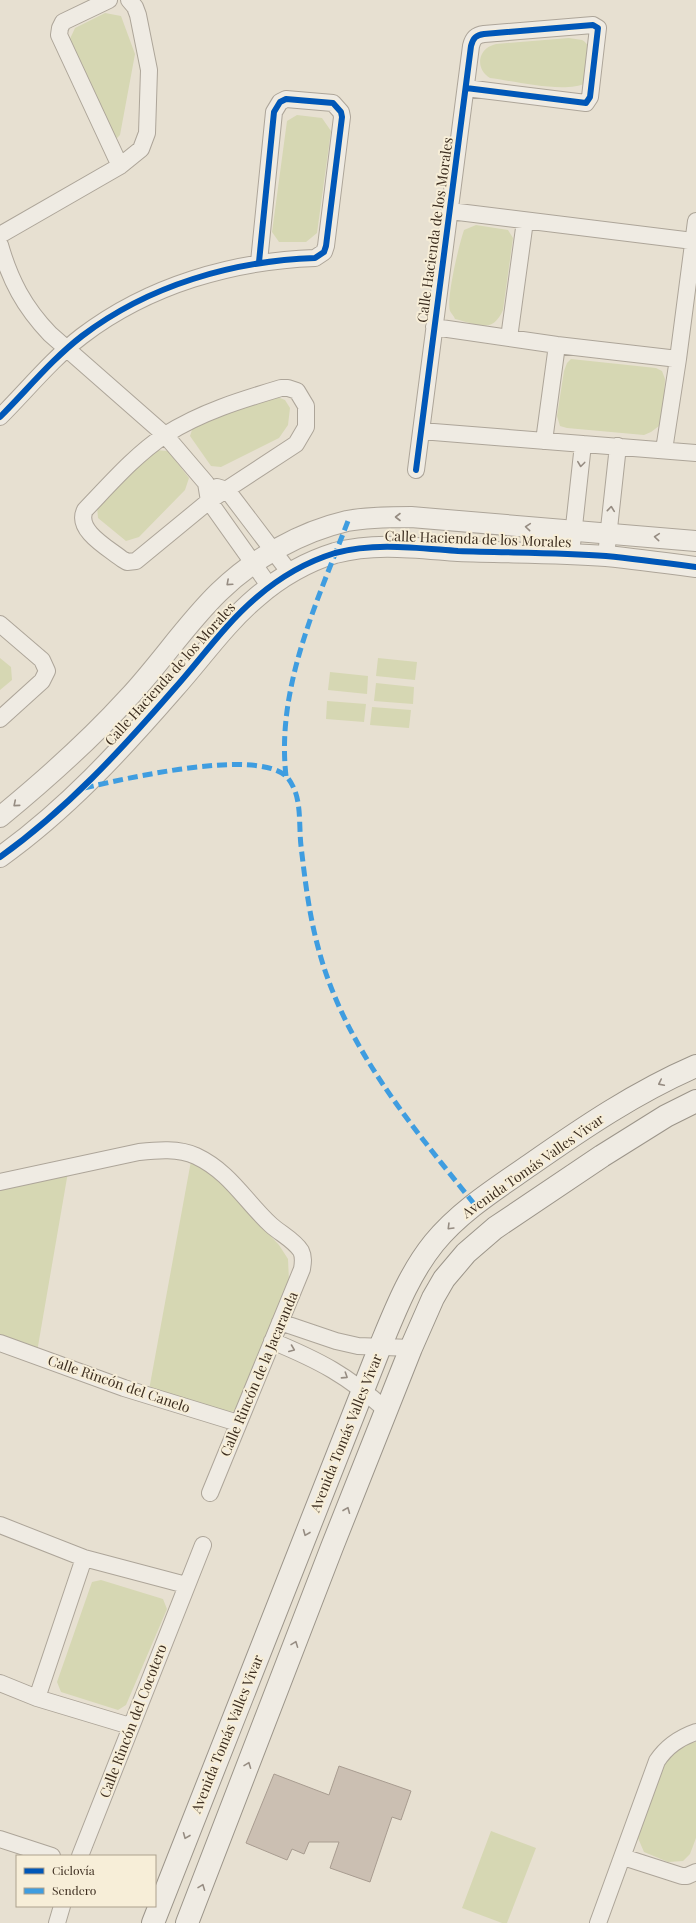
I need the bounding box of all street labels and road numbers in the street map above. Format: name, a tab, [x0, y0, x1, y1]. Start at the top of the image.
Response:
street label: Calle Hacienda de los Morales	[412, 136, 457, 324]
street label: Calle Hacienda de los Morales	[384, 526, 572, 551]
street label: Calle Hacienda de los Morales	[100, 598, 239, 749]
street label: Avenida Tomás Valles Vivar	[457, 1109, 608, 1222]
street label: Calle Rincón de la Jacaranda	[215, 1289, 302, 1459]
street label: Calle Rincón del Canelo	[46, 1350, 193, 1417]
street label: Avenida Tomás Valles Vivar	[305, 1350, 386, 1516]
street label: Calle Rincón del Cocotero	[94, 1641, 171, 1800]
street label: Avenida Tomás Valles Vivar	[186, 1651, 267, 1817]

